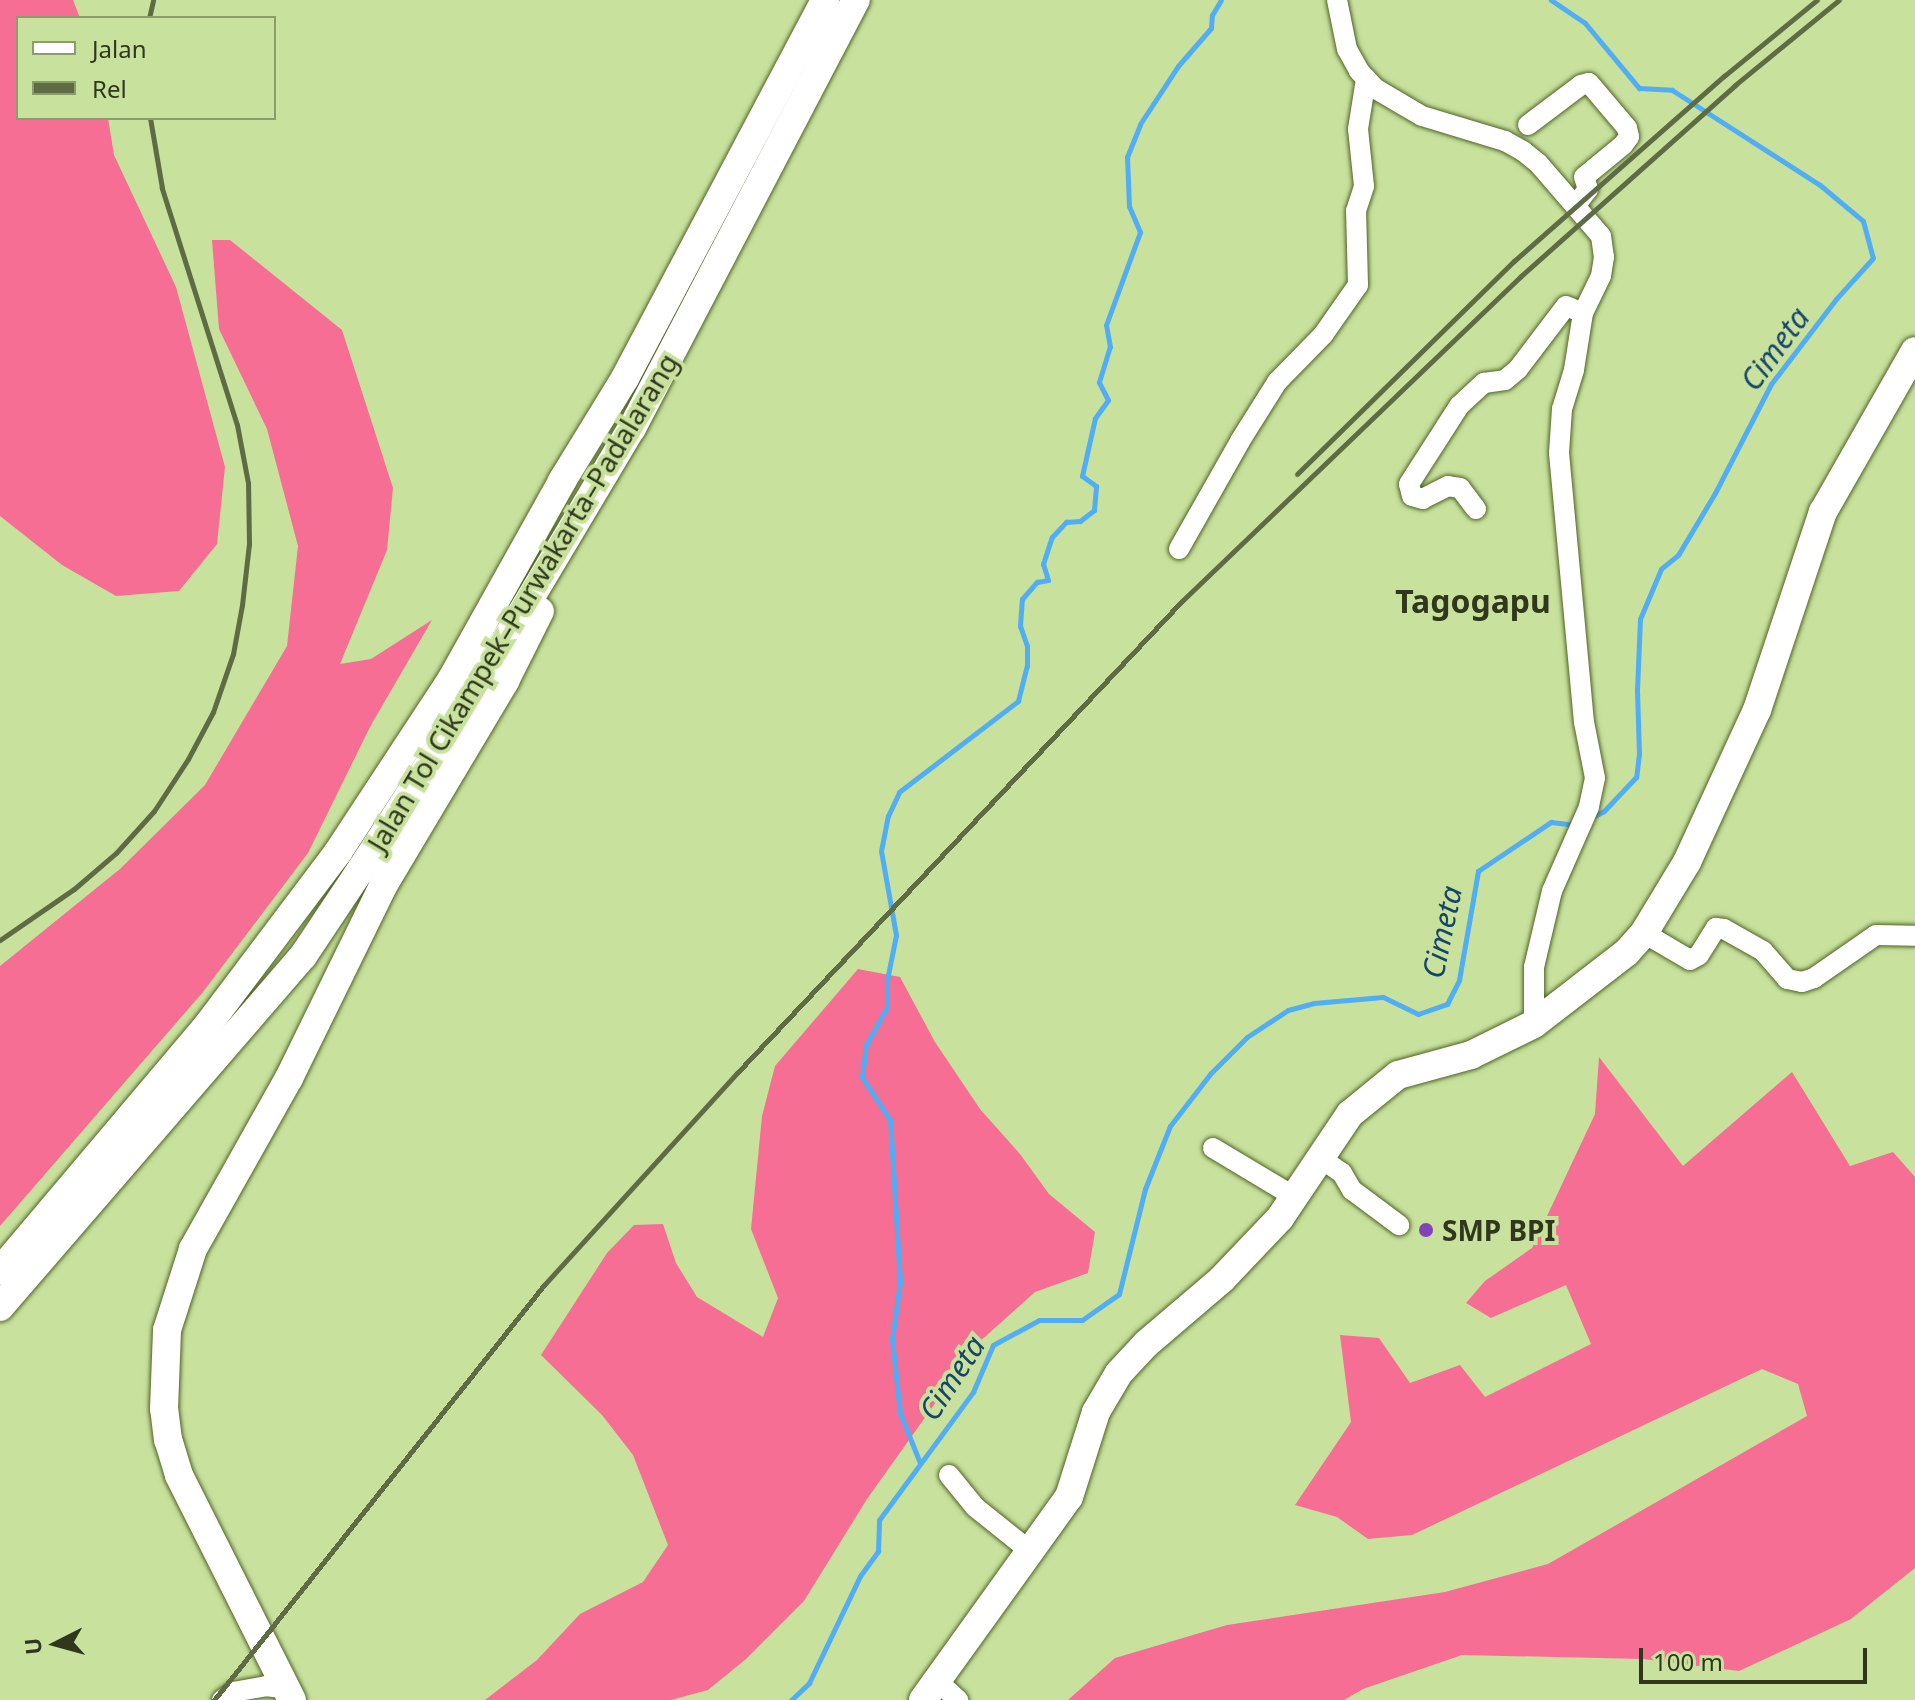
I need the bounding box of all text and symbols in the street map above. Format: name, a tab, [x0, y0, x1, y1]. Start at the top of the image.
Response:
legend	[16, 16, 276, 120]
text: Jalan	[92, 32, 147, 65]
text: Rel	[92, 72, 127, 105]
water label: Cimeta	[1733, 301, 1817, 397]
street label: Jalan Tol Cikampek–Purwakarta–Padalarang	[360, 347, 684, 857]
district label: Tagogapu	[1395, 582, 1551, 620]
water label: Cimeta	[1415, 882, 1469, 982]
place label: SMP BPI	[1442, 1213, 1555, 1247]
marker: SMP BPI	[1417, 1221, 1435, 1239]
water label: Cimeta	[911, 1329, 993, 1427]
north arrow	[16, 1604, 96, 1684]
scale bar	[1643, 1632, 1871, 1682]
text: U	[16, 1637, 48, 1656]
text: 100 m	[1653, 1645, 1723, 1678]

